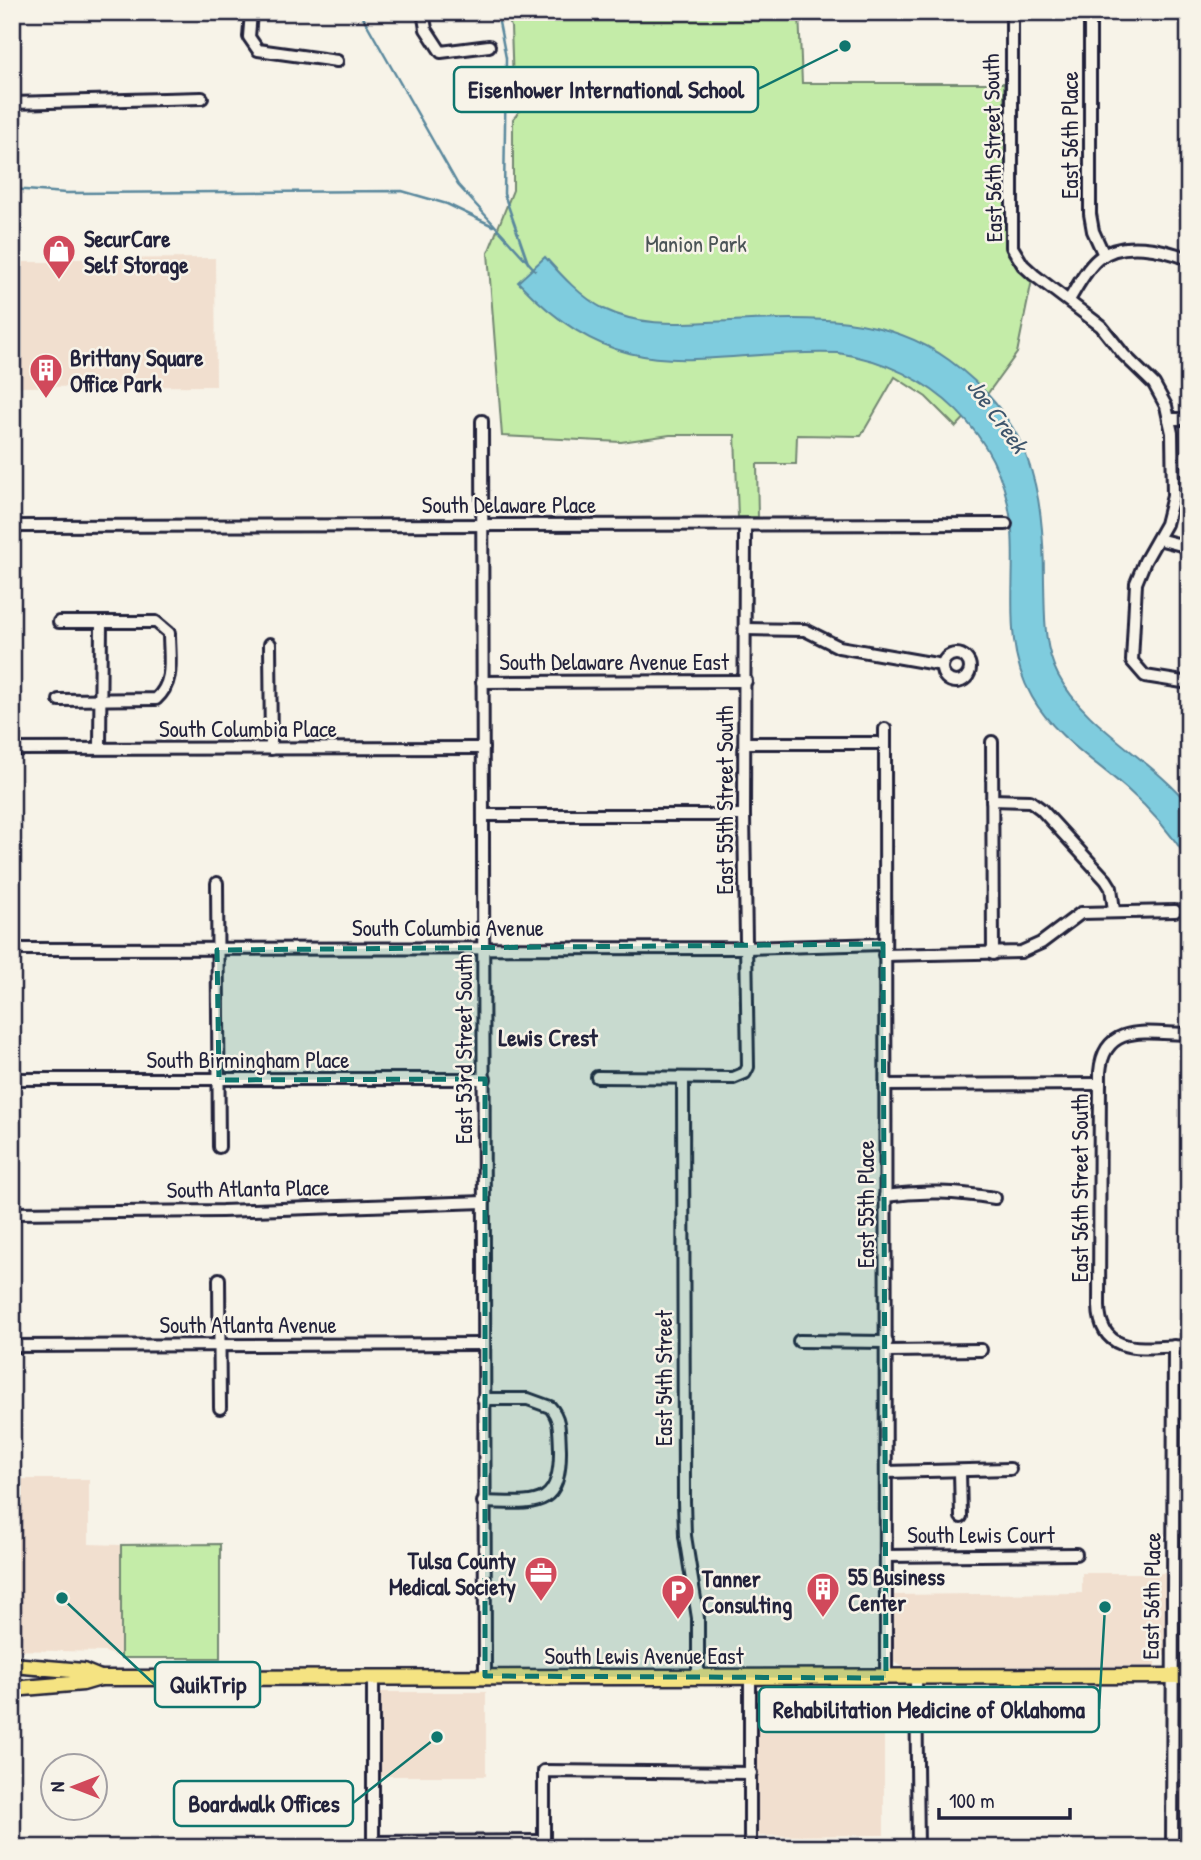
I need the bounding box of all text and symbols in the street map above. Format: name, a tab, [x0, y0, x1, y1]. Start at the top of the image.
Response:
street label: East 56th Street South	[975, 53, 1009, 242]
callout: Eisenhower International School	[454, 67, 758, 112]
street label: East 56th Place	[1054, 71, 1085, 199]
text: Eisenhower International School	[468, 73, 745, 105]
place label: SecurCare Self Storage	[84, 223, 189, 281]
park label: Manion Park	[645, 228, 747, 259]
shop icon: SecurCare Self Storage	[40, 232, 78, 281]
place label: Brittany Square Office Park	[70, 342, 204, 399]
building icon: Brittany Square Office Park	[27, 351, 65, 400]
water label: Joe Creek	[960, 371, 1037, 460]
street label: South Delaware Place	[422, 489, 596, 520]
street label: South Delaware Avenue East	[499, 646, 730, 677]
street label: East 55th Street South	[709, 705, 740, 895]
street label: South Columbia Place	[159, 713, 337, 744]
street label: South Columbia Avenue	[352, 912, 544, 943]
street label: East 53rd Street South	[448, 954, 479, 1144]
district label: Lewis Crest	[498, 1021, 598, 1053]
street label: South Birmingham Place	[147, 1044, 349, 1075]
street label: East 56th Street South	[1064, 1093, 1095, 1282]
street label: East 55th Place	[850, 1140, 881, 1268]
street label: South Atlanta Place	[166, 1171, 330, 1205]
street label: South Atlanta Avenue	[159, 1309, 337, 1340]
street label: East 54th Street	[648, 1309, 679, 1446]
street label: South Lewis Court	[907, 1519, 1056, 1550]
street label: East 56th Place	[1134, 1532, 1168, 1660]
place label: Tulsa County Medical Society	[389, 1545, 516, 1603]
office icon: Tulsa County Medical Society	[522, 1554, 560, 1603]
place label: 55 Business Center	[848, 1561, 945, 1618]
place label: Tanner Consulting	[701, 1563, 792, 1621]
building icon: 55 Business Center	[804, 1570, 842, 1619]
parking icon: Tanner Consulting	[659, 1572, 697, 1621]
street label: South Lewis Avenue East	[544, 1640, 745, 1671]
callout: QuikTrip	[155, 1662, 260, 1707]
text: QuikTrip	[170, 1668, 247, 1701]
callout: Rehabilitation Medicine of Oklahoma	[759, 1687, 1099, 1732]
text: Rehabilitation Medicine of Oklahoma	[773, 1693, 1086, 1725]
north arrow	[38, 1752, 108, 1822]
scale bar	[939, 1776, 1070, 1820]
callout: Boardwalk Offices	[174, 1781, 353, 1826]
text: N	[44, 1782, 70, 1792]
text: 100 m	[949, 1786, 995, 1815]
text: Boardwalk Offices	[188, 1787, 340, 1819]

